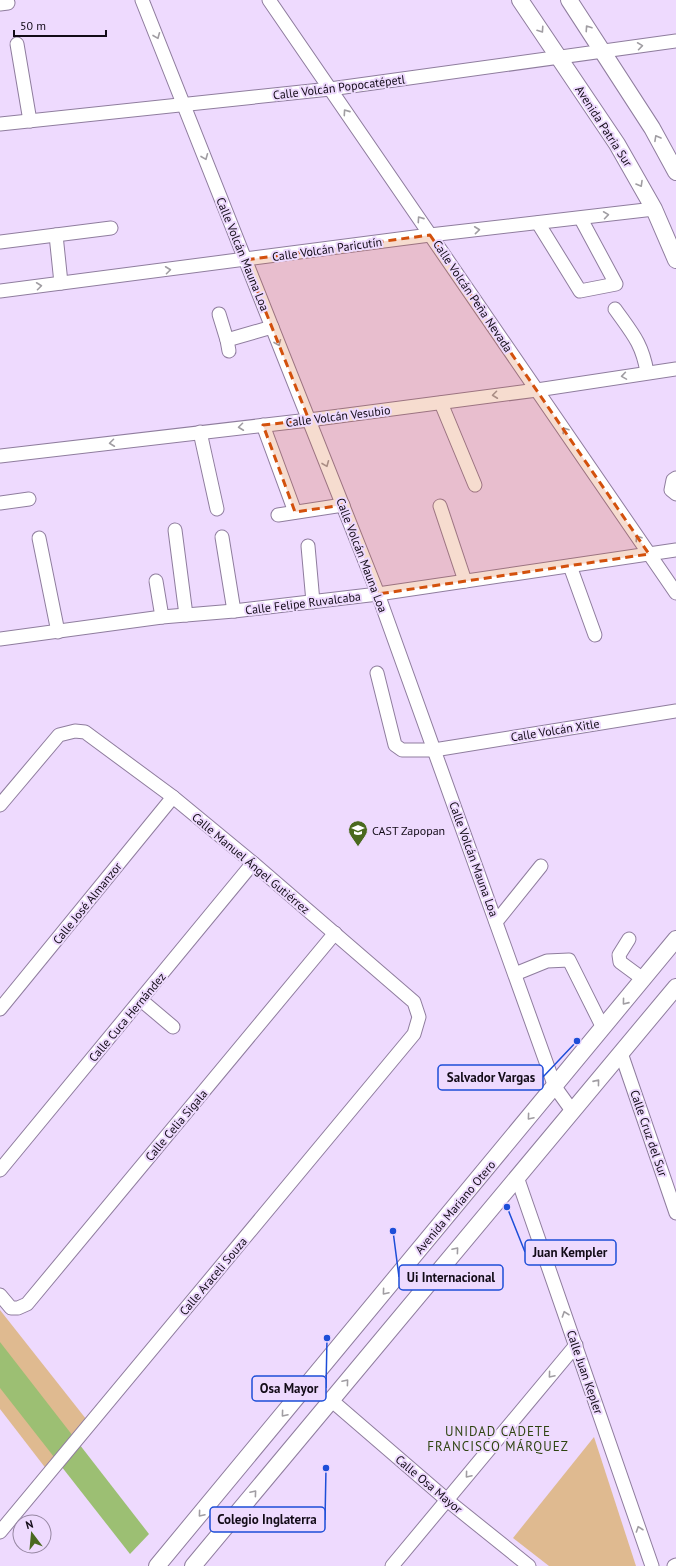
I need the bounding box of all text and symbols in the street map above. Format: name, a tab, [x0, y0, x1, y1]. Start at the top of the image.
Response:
scale bar	[14, 12, 106, 38]
text: 50 m	[20, 18, 46, 33]
one-way arrow	[585, 25, 593, 32]
one-way arrow	[536, 26, 544, 33]
one-way arrow	[152, 33, 160, 40]
one-way arrow	[637, 42, 643, 51]
street label: Calle Volcán Popocatépetl	[272, 71, 406, 103]
street label: Avenida Patria Sur	[572, 83, 636, 169]
one-way arrow	[344, 110, 351, 117]
one-way arrow	[655, 134, 662, 142]
one-way arrow	[200, 154, 208, 161]
one-way arrow	[636, 180, 643, 187]
street label: Calle Volcán Mauna Loa	[213, 195, 273, 313]
one-way arrow	[603, 211, 609, 220]
one-way arrow	[418, 217, 425, 224]
one-way arrow	[474, 226, 480, 235]
street label: Calle Volcán Paricutín	[271, 234, 383, 264]
street label: Calle Volcán Peña Nevada	[430, 237, 516, 355]
one-way arrow	[165, 265, 171, 274]
one-way arrow	[36, 282, 42, 291]
one-way arrow	[274, 339, 282, 346]
one-way arrow	[620, 371, 627, 380]
one-way arrow	[492, 391, 498, 400]
street label: Calle Volcán Vesubio	[285, 402, 391, 430]
one-way arrow	[238, 423, 244, 432]
one-way arrow	[562, 428, 569, 435]
one-way arrow	[109, 438, 115, 447]
one-way arrow	[322, 460, 330, 467]
street label: Calle Volcán Mauna Loa	[333, 496, 391, 614]
one-way arrow	[636, 535, 643, 542]
street label: Calle Felipe Ruvalcaba	[244, 588, 362, 618]
street label: Calle Volcán Xitle	[510, 716, 600, 744]
street label: Calle Volcán Mauna Loa	[446, 799, 502, 919]
street label: Calle Manuel Ángel Gutiérrez	[189, 809, 313, 917]
school or university icon: CAST Zapopan	[347, 819, 369, 847]
place label: CAST Zapopan	[372, 823, 445, 838]
street label: Calle José Almanzor	[49, 859, 125, 947]
street label: Calle Cuca Hernández	[85, 969, 169, 1065]
one-way arrow	[622, 997, 629, 1004]
callout: Salvador Vargas	[438, 1065, 543, 1090]
text: Salvador Vargas	[447, 1069, 536, 1086]
one-way arrow	[593, 1080, 600, 1087]
street label: Calle Celia Sigala	[142, 1086, 210, 1164]
street label: Calle Cruz del Sur	[627, 1088, 671, 1178]
one-way arrow	[528, 1112, 535, 1119]
street label: Avenida Mariano Otero	[412, 1157, 498, 1257]
street label: Calle Araceli Souza	[176, 1234, 250, 1318]
callout: Juan Kempler	[525, 1240, 616, 1265]
text: Juan Kempler	[532, 1244, 608, 1261]
one-way arrow	[452, 1248, 459, 1255]
callout: Ui Internacional	[399, 1265, 503, 1290]
text: Ui Internacional	[407, 1269, 495, 1286]
one-way arrow	[382, 1287, 389, 1295]
one-way arrow	[561, 1310, 569, 1317]
street label: Calle Juan Kepler	[564, 1328, 606, 1416]
one-way arrow	[548, 1370, 555, 1378]
callout: Osa Mayor	[252, 1376, 326, 1401]
text: Osa Mayor	[260, 1380, 319, 1397]
one-way arrow	[341, 1380, 348, 1387]
one-way arrow	[281, 1409, 288, 1416]
district label: UNIDAD CADETE FRANCISCO MÁRQUEZ	[427, 1423, 569, 1455]
street label: Calle Osa Mayor	[392, 1452, 466, 1516]
one-way arrow	[465, 1470, 472, 1478]
one-way arrow	[249, 1490, 256, 1498]
callout: Colegio Inglaterra	[210, 1507, 325, 1532]
one-way arrow	[198, 1509, 205, 1516]
text: Colegio Inglaterra	[217, 1511, 317, 1528]
north arrow	[12, 1514, 52, 1554]
text: N	[24, 1517, 35, 1532]
one-way arrow	[636, 1526, 644, 1533]

